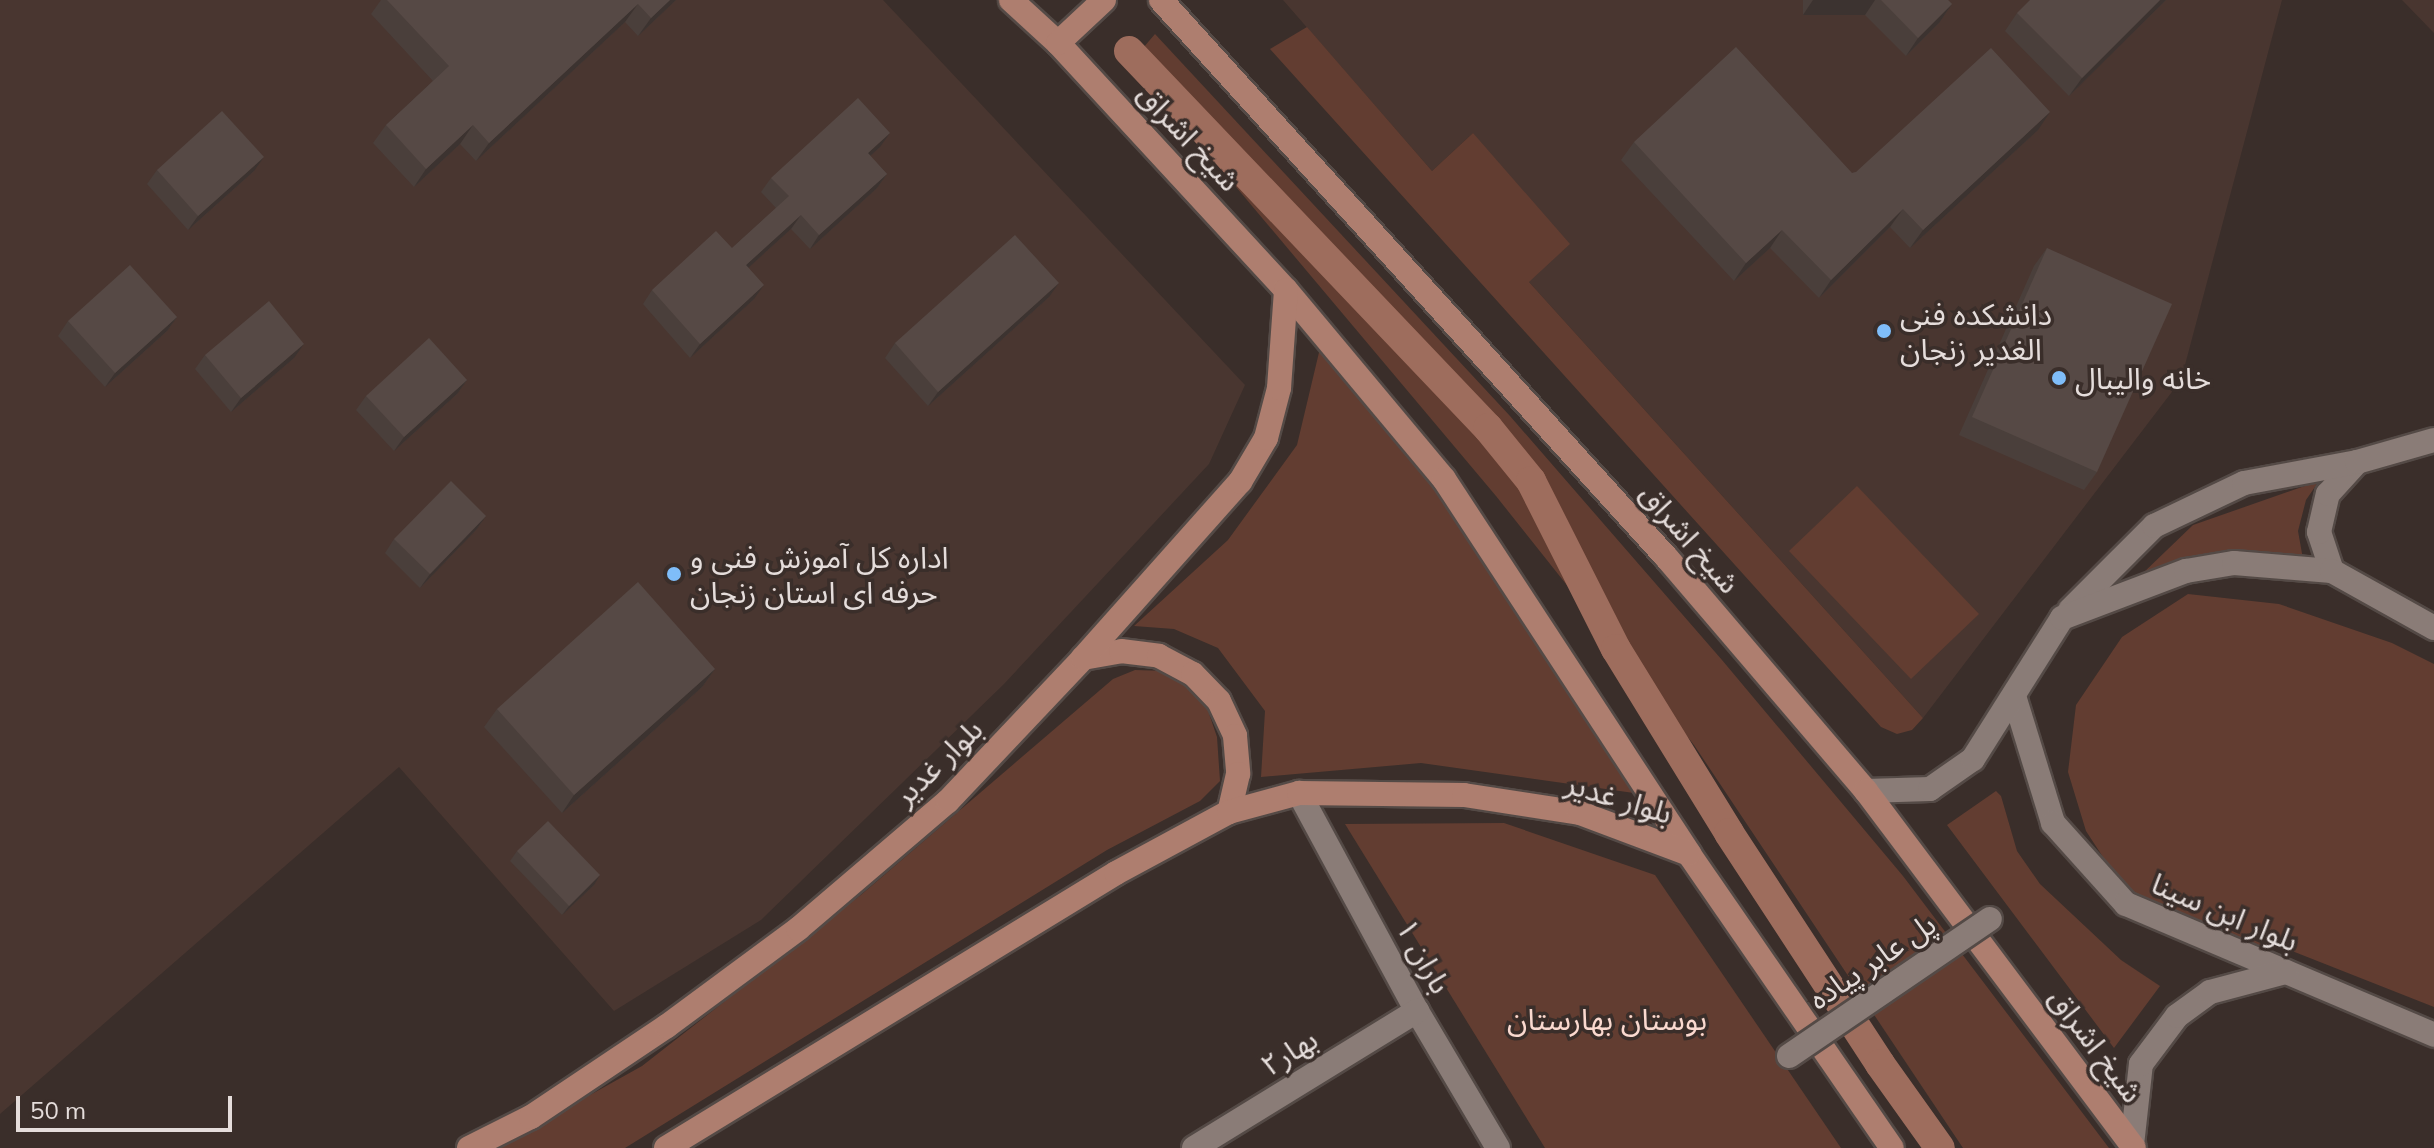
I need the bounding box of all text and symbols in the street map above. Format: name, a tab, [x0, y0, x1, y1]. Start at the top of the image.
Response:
street label: شیخ اشراق	[1130, 76, 1248, 198]
place label: دانشکده فنی الغدیر زنجان	[1900, 296, 2052, 366]
marker: دانشکده فنی الغدیر زنجان	[1875, 322, 1893, 340]
place label: خانه والیبال	[2075, 360, 2211, 396]
marker: خانه والیبال	[2050, 369, 2068, 387]
street label: شیخ اشراق	[1632, 476, 1748, 600]
place label: اداره کل آموزش فنی و حرفه ای استان زنجان	[690, 539, 949, 610]
marker: اداره کل آموزش فنی و حرفه ای استان زنجان	[665, 565, 683, 583]
street label: بلوار غدیر	[886, 711, 990, 813]
street label: بلوار غدیر	[1562, 765, 1676, 831]
street label: بلوار ابن سینا	[2146, 865, 2304, 959]
street label: پل عابر پیاده	[1802, 905, 1942, 1017]
street label: باران ۱	[1389, 912, 1459, 1000]
street label: شیخ اشراق	[2041, 981, 2151, 1109]
park label: بوستان بهارستان	[1507, 1001, 1707, 1037]
street label: بهار۲	[1254, 1021, 1324, 1083]
scale bar	[20, 1080, 236, 1130]
text: 50 m	[30, 1095, 86, 1125]

